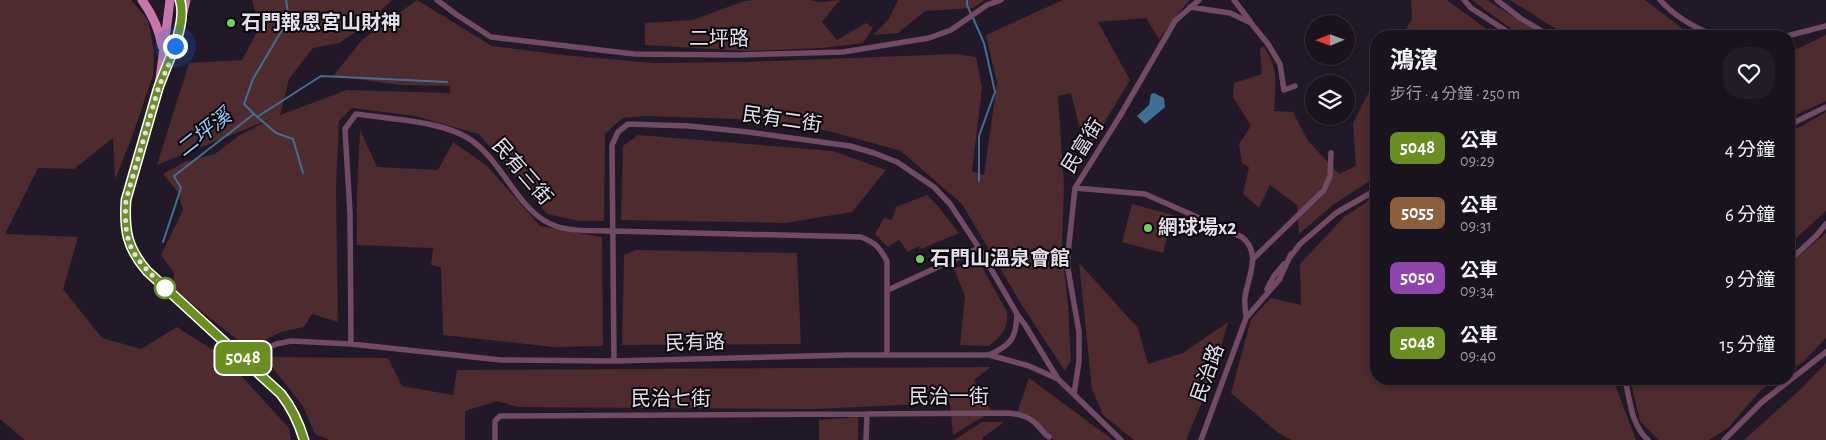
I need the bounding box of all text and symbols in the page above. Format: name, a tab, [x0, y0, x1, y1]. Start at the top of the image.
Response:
place label: 石門報恩宮山財神	[241, 11, 401, 33]
north arrow	[1305, 15, 1355, 65]
map controls	[1305, 15, 1355, 125]
marker: 石門報恩宮山財神	[225, 17, 237, 29]
street label: 二坪路	[689, 28, 749, 49]
your location	[163, 34, 188, 59]
button: heart	[1723, 47, 1775, 99]
text: 鴻濱	[1390, 49, 1438, 73]
button: layers	[1305, 75, 1355, 125]
text: 步行 · 4 分鐘 · 250 m	[1390, 86, 1520, 102]
water label: 二坪溪	[172, 103, 238, 161]
street label: 民有二街	[741, 104, 823, 135]
street label: 民富街	[1058, 115, 1107, 177]
text: 公車	[1460, 131, 1498, 150]
street label: 民有三街	[488, 135, 557, 209]
text: 5048	[1400, 139, 1435, 157]
text: 4 分鐘	[1725, 141, 1775, 160]
text: 09:29	[1460, 153, 1495, 169]
text: 公車	[1460, 196, 1498, 215]
text: 5055	[1401, 204, 1434, 222]
text: 6 分鐘	[1725, 206, 1775, 225]
place label: 網球場x2	[1158, 216, 1237, 238]
text: 09:31	[1460, 218, 1492, 234]
marker: 網球場x2	[1142, 222, 1154, 234]
place label: 石門山溫泉會館	[930, 247, 1070, 269]
marker: 石門山溫泉會館	[914, 253, 926, 265]
text: 公車	[1460, 261, 1498, 280]
text: 5050	[1400, 269, 1435, 287]
text: 9 分鐘	[1725, 271, 1775, 290]
unlabelled marker	[154, 277, 176, 299]
text: 09:34	[1460, 283, 1494, 299]
text: 公車	[1460, 326, 1498, 345]
street label: 民有路	[665, 331, 725, 354]
text: 5048	[1400, 334, 1435, 352]
text: 15 分鐘	[1719, 336, 1775, 355]
street label: 民治路	[1187, 341, 1228, 405]
line badge: 5048	[208, 342, 278, 374]
text: 09:40	[1460, 348, 1496, 364]
text: 5048	[225, 349, 261, 367]
street label: 民治一街	[909, 386, 989, 407]
street label: 民治七街	[631, 388, 711, 409]

